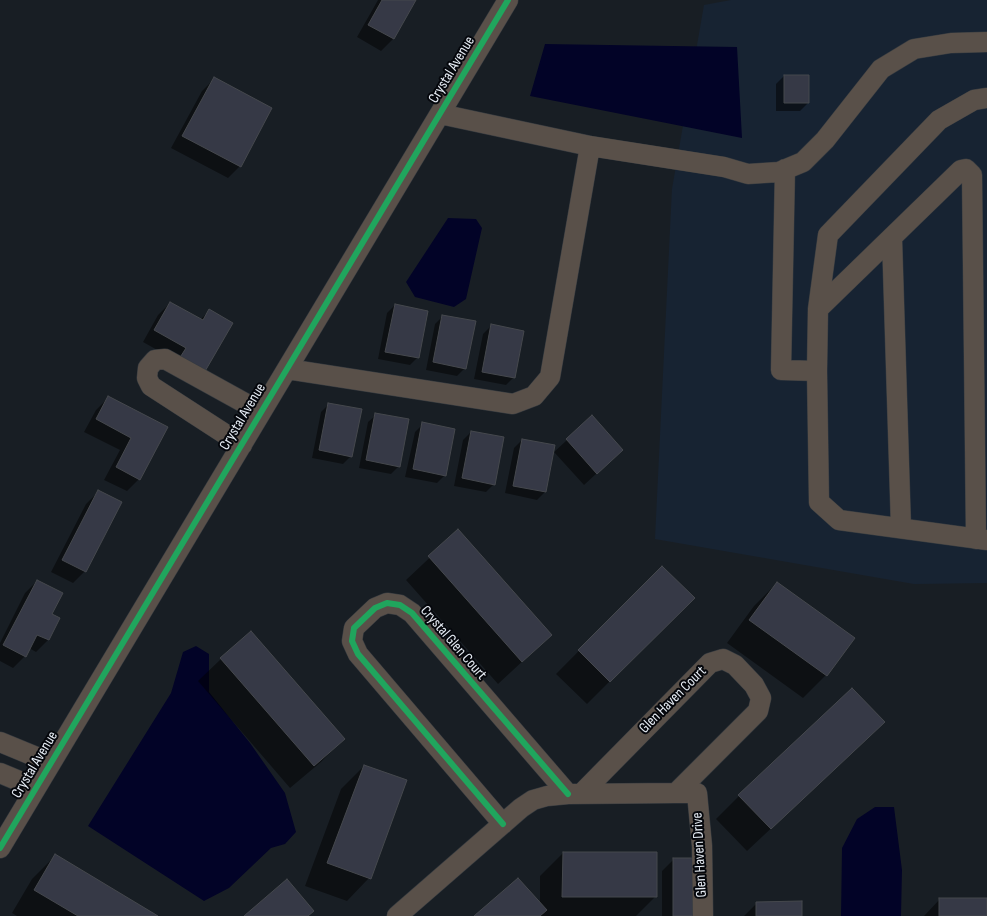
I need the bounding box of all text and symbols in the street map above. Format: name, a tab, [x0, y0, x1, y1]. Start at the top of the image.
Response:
street label: Crystal Avenue	[425, 33, 479, 107]
street label: Crystal Avenue	[216, 380, 270, 454]
street label: Crystal Glen Court	[416, 602, 490, 684]
street label: Glen Haven Court	[636, 663, 710, 737]
street label: Crystal Avenue	[8, 728, 62, 802]
street label: Glen Haven Drive	[689, 812, 711, 898]

